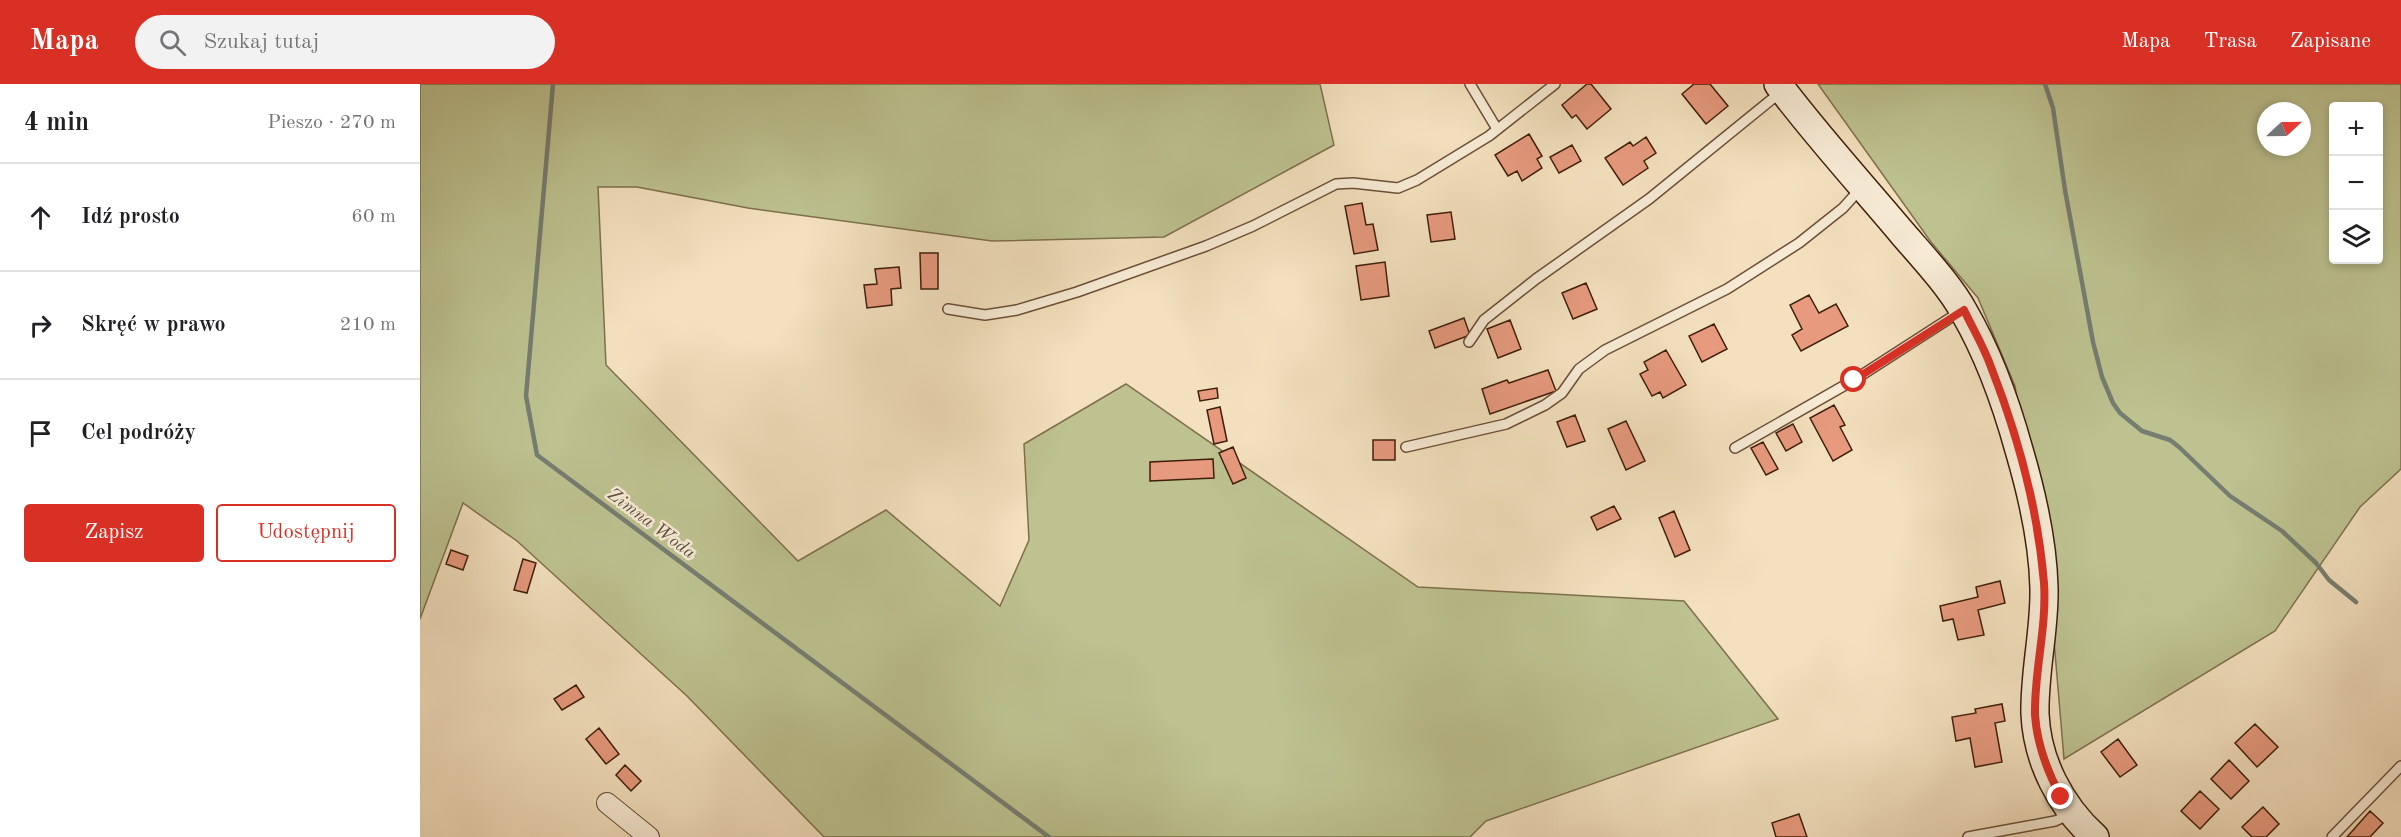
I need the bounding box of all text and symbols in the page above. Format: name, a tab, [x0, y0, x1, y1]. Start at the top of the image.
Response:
search box	[135, 15, 555, 69]
icon: search	[156, 26, 189, 59]
text: Mapa	[30, 28, 99, 56]
text: Szukaj tutaj	[204, 31, 319, 53]
text: Mapa	[2121, 31, 2170, 52]
text: Trasa	[2203, 31, 2257, 52]
text: Zapisane	[2290, 31, 2371, 52]
north arrow	[2257, 102, 2311, 156]
map controls	[2329, 102, 2383, 264]
button: +	[2329, 102, 2383, 156]
text: 4 min	[24, 110, 89, 136]
text: Pieszo · 270 m	[267, 113, 396, 133]
button: −	[2329, 156, 2383, 210]
icon: ahead	[24, 201, 57, 234]
text: Idź prosto	[81, 206, 180, 228]
text: 60 m	[351, 207, 396, 227]
button: layers	[2329, 210, 2383, 264]
icon: right	[24, 309, 57, 342]
text: Skręć w prawo	[81, 314, 226, 336]
text: 210 m	[340, 315, 396, 335]
route start	[1840, 366, 1866, 392]
icon: arrive	[24, 417, 57, 450]
text: Cel podróży	[81, 422, 196, 444]
water label: Zimna Woda	[604, 485, 699, 563]
button: Zapisz	[24, 504, 204, 562]
button: Udostępnij	[216, 504, 396, 562]
route end	[2047, 783, 2073, 809]

